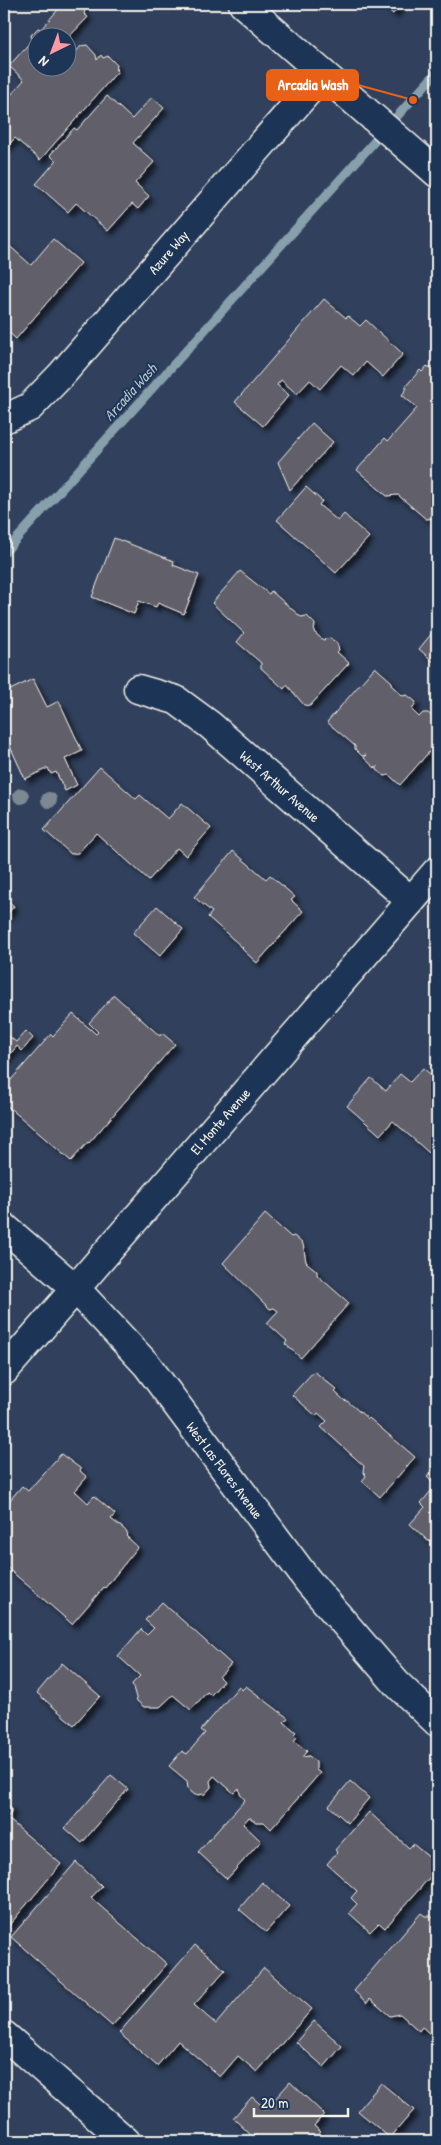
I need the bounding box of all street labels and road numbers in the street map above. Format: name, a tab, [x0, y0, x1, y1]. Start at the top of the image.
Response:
street label: Azure Way	[144, 226, 193, 279]
street label: West Arthur Avenue	[236, 746, 324, 826]
street label: El Monte Avenue	[186, 1083, 255, 1158]
street label: West Las Flores Avenue	[182, 1418, 268, 1523]

